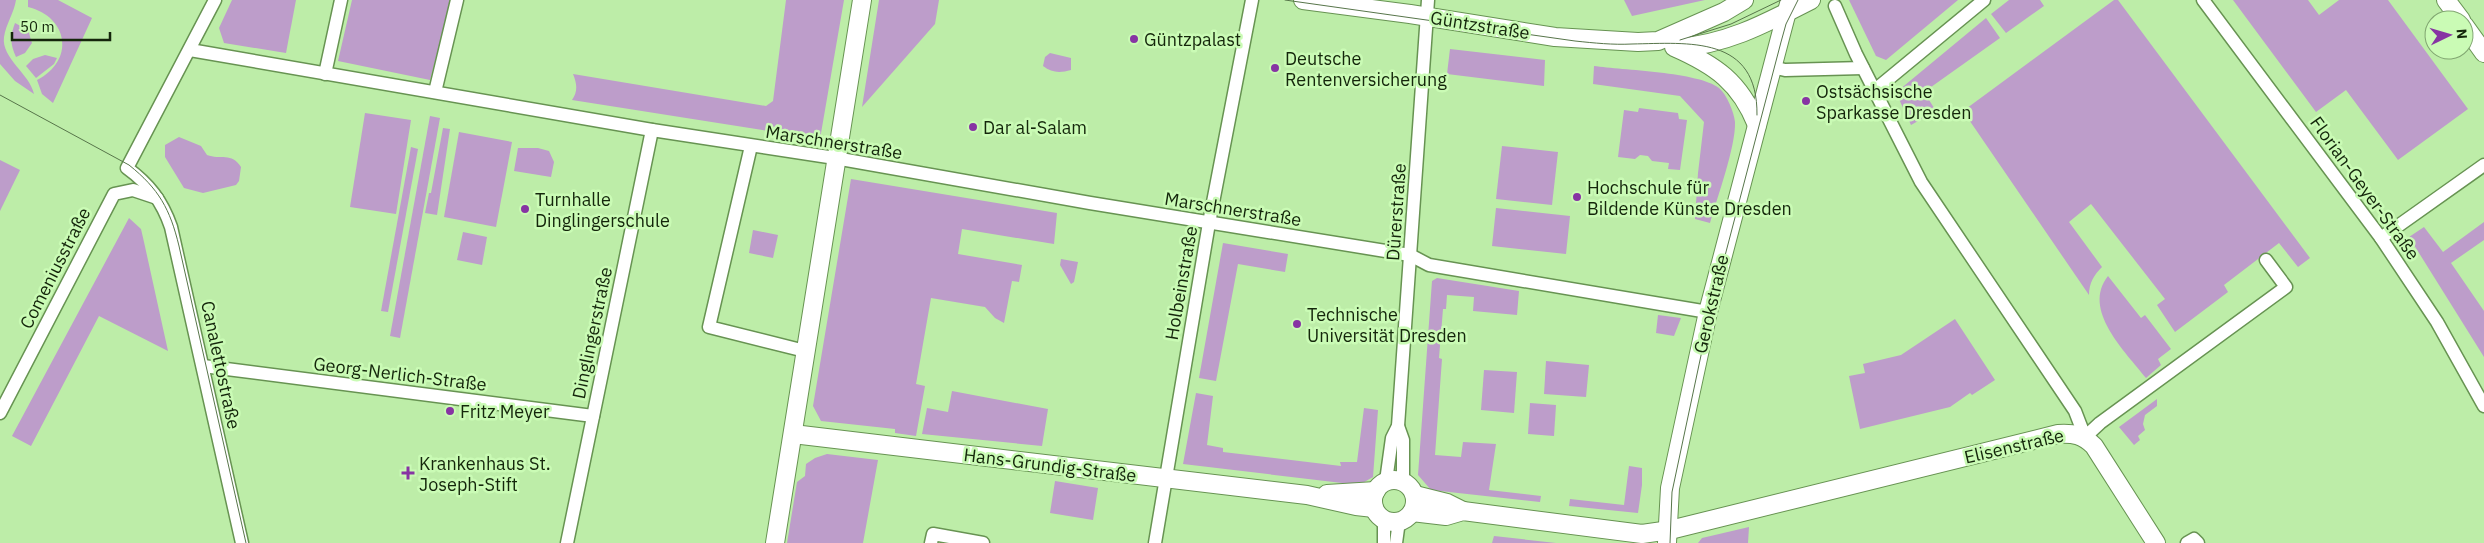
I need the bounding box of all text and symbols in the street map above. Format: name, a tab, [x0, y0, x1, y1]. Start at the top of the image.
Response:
street label: Güntzstraße	[1429, 6, 1531, 44]
scale bar	[12, 10, 110, 42]
north arrow	[2424, 10, 2474, 60]
text: 50 m	[20, 17, 55, 36]
place label: Güntzpalast	[1144, 28, 1241, 51]
text: N	[2453, 28, 2471, 40]
marker: Güntzpalast	[1128, 33, 1140, 45]
place label: Deutsche Rentenversicherung	[1285, 47, 1447, 91]
marker: Deutsche Rentenversicherung	[1269, 62, 1281, 74]
place label: Ostsächsische Sparkasse Dresden	[1816, 80, 1971, 124]
marker: Ostsächsische Sparkasse Dresden	[1800, 95, 1812, 107]
street label: Florian-Geyer-Straße	[2305, 112, 2425, 264]
place label: Dar al-Salam	[983, 116, 1087, 139]
street label: Marschnerstraße	[764, 120, 904, 164]
marker: Dar al-Salam	[967, 121, 979, 133]
street label: Dürerstraße	[1381, 162, 1411, 262]
place label: Hochschule für Bildende Künste Dresden	[1587, 176, 1792, 220]
street label: Marschnerstraße	[1163, 187, 1303, 231]
place label: Turnhalle Dinglingerschule	[535, 188, 670, 232]
marker: Hochschule für Bildende Künste Dresden	[1571, 191, 1583, 203]
street label: Comeniusstraße	[15, 203, 95, 332]
marker: Turnhalle Dinglingerschule	[519, 203, 531, 215]
street label: Holbeinstraße	[1160, 224, 1202, 342]
street label: Gerokstraße	[1688, 252, 1734, 356]
street label: Dinglingerstraße	[567, 265, 617, 401]
street label: Canalettostraße	[196, 299, 246, 431]
place label: Technische Universität Dresden	[1307, 303, 1467, 347]
marker: Technische Universität Dresden	[1291, 318, 1303, 330]
street label: Georg-Nerlich-Straße	[312, 352, 488, 396]
place label: Fritz Meyer	[460, 400, 550, 423]
marker: Fritz Meyer	[444, 405, 456, 417]
street label: Elisenstraße	[1962, 423, 2066, 469]
street label: Hans-Grundig-Straße	[962, 443, 1138, 487]
place label: Krankenhaus St. Joseph-Stift	[419, 452, 551, 496]
marker: Krankenhaus St. Joseph-Stift	[401, 466, 415, 480]

